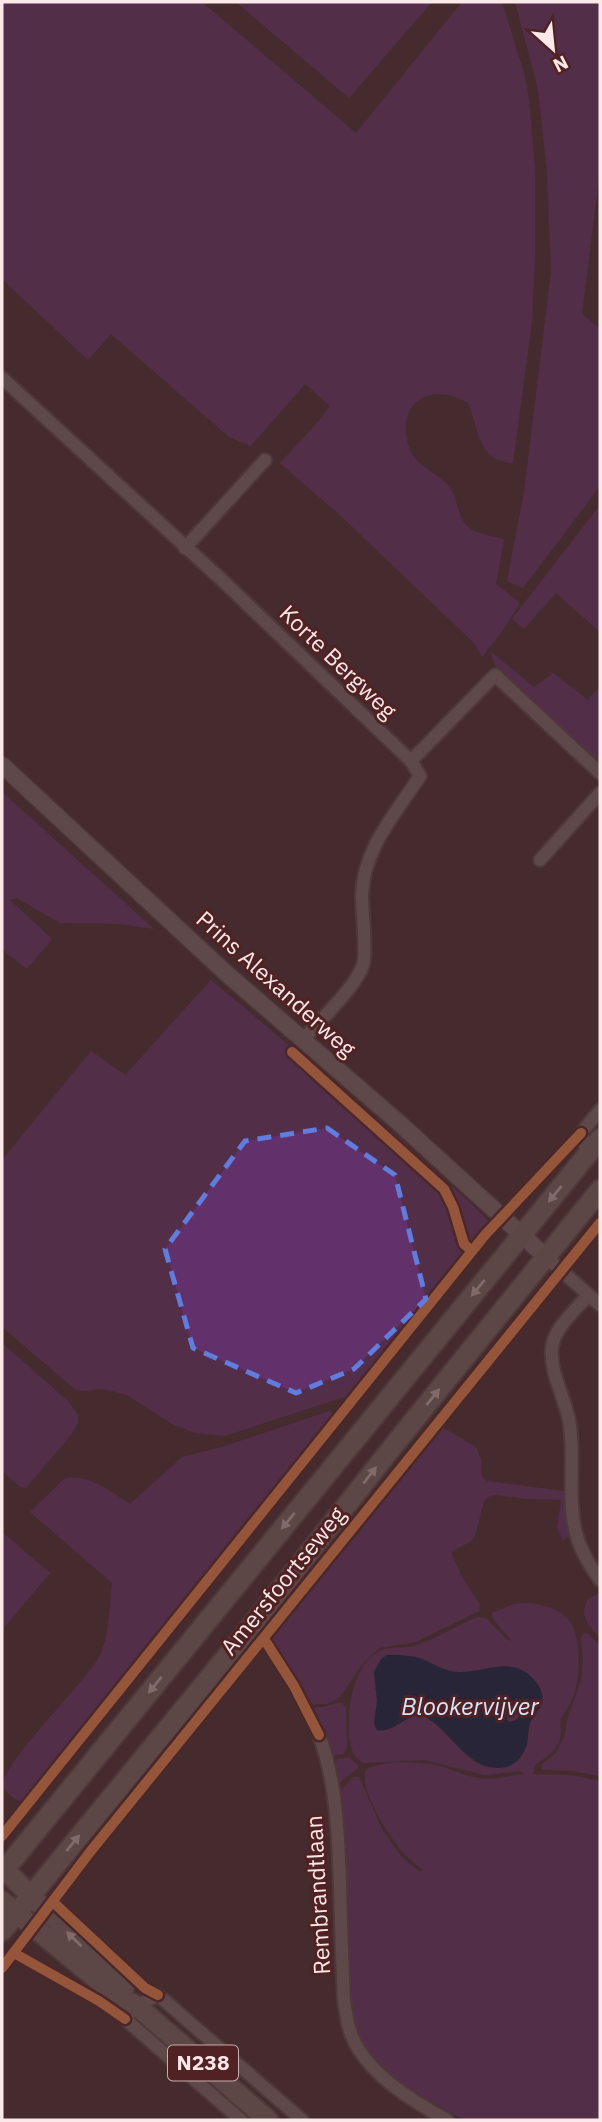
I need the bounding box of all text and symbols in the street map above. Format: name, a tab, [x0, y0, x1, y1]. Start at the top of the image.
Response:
north arrow	[518, 14, 588, 84]
text: N	[549, 50, 572, 78]
street label: Korte Bergweg	[274, 598, 404, 725]
street label: Prins Alexanderweg	[191, 904, 363, 1063]
one-way arrow	[548, 1186, 563, 1203]
one-way arrow	[471, 1278, 486, 1296]
one-way arrow	[425, 1388, 440, 1406]
one-way arrow	[362, 1466, 377, 1484]
street label: Amersfoortseweg	[213, 1500, 351, 1661]
one-way arrow	[280, 1511, 295, 1529]
one-way arrow	[147, 1675, 162, 1693]
water label: Blookervijver	[401, 1690, 540, 1722]
street label: Rembrandtlaan	[298, 1815, 336, 1975]
one-way arrow	[66, 1834, 81, 1852]
one-way arrow	[65, 1930, 82, 1947]
road number: N238	[168, 2046, 238, 2080]

